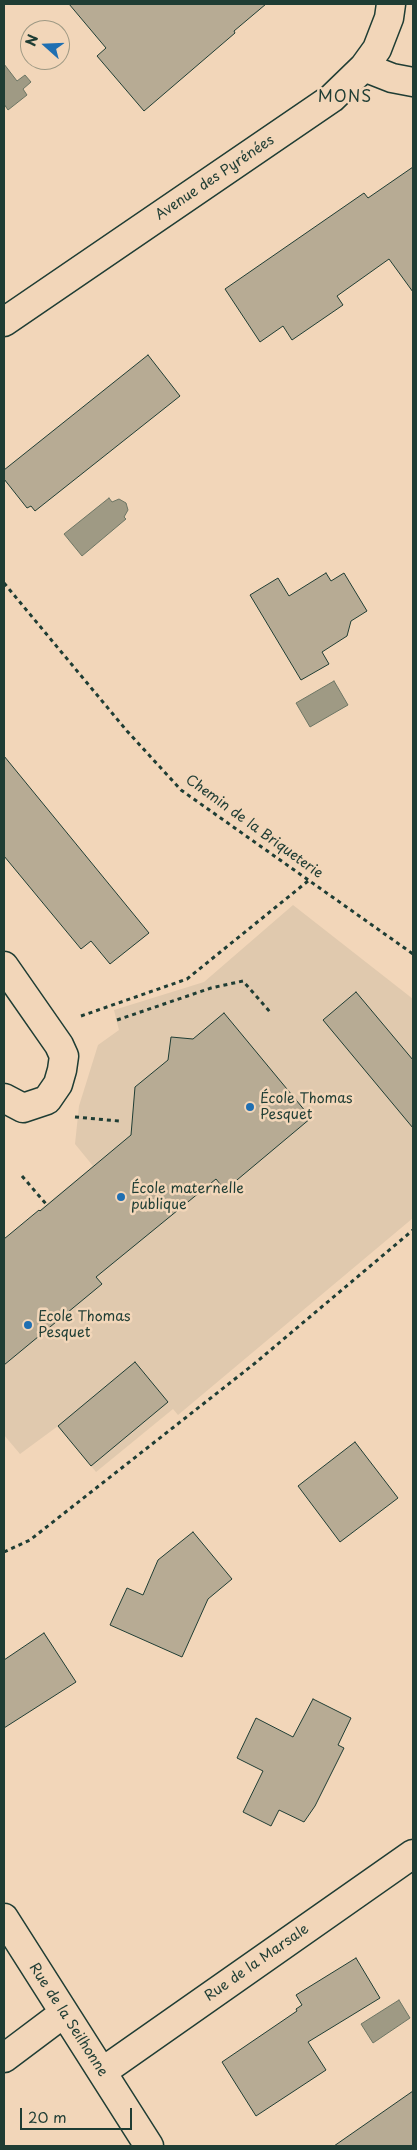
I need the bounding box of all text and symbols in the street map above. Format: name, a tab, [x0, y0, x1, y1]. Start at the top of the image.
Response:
north arrow	[20, 20, 70, 70]
text: N	[20, 31, 43, 49]
district label: MONS	[317, 88, 373, 108]
street label: Avenue des Pyrénées	[152, 132, 278, 224]
street label: Chemin de la Briqueterie	[182, 772, 326, 882]
place label: École Thomas Pesquet	[260, 1091, 352, 1124]
marker: École Thomas Pesquet	[244, 1101, 256, 1113]
place label: École maternelle publique	[131, 1181, 244, 1214]
marker: École maternelle publique	[115, 1191, 127, 1203]
place label: Ecole Thomas Pesquet	[38, 1309, 130, 1341]
marker: Ecole Thomas Pesquet	[22, 1319, 34, 1331]
street label: Rue de la Marsale	[202, 1921, 312, 2005]
street label: Rue de la Seilhonne	[25, 1960, 111, 2080]
scale bar	[22, 2098, 135, 2130]
text: 20 m	[28, 2105, 67, 2128]

